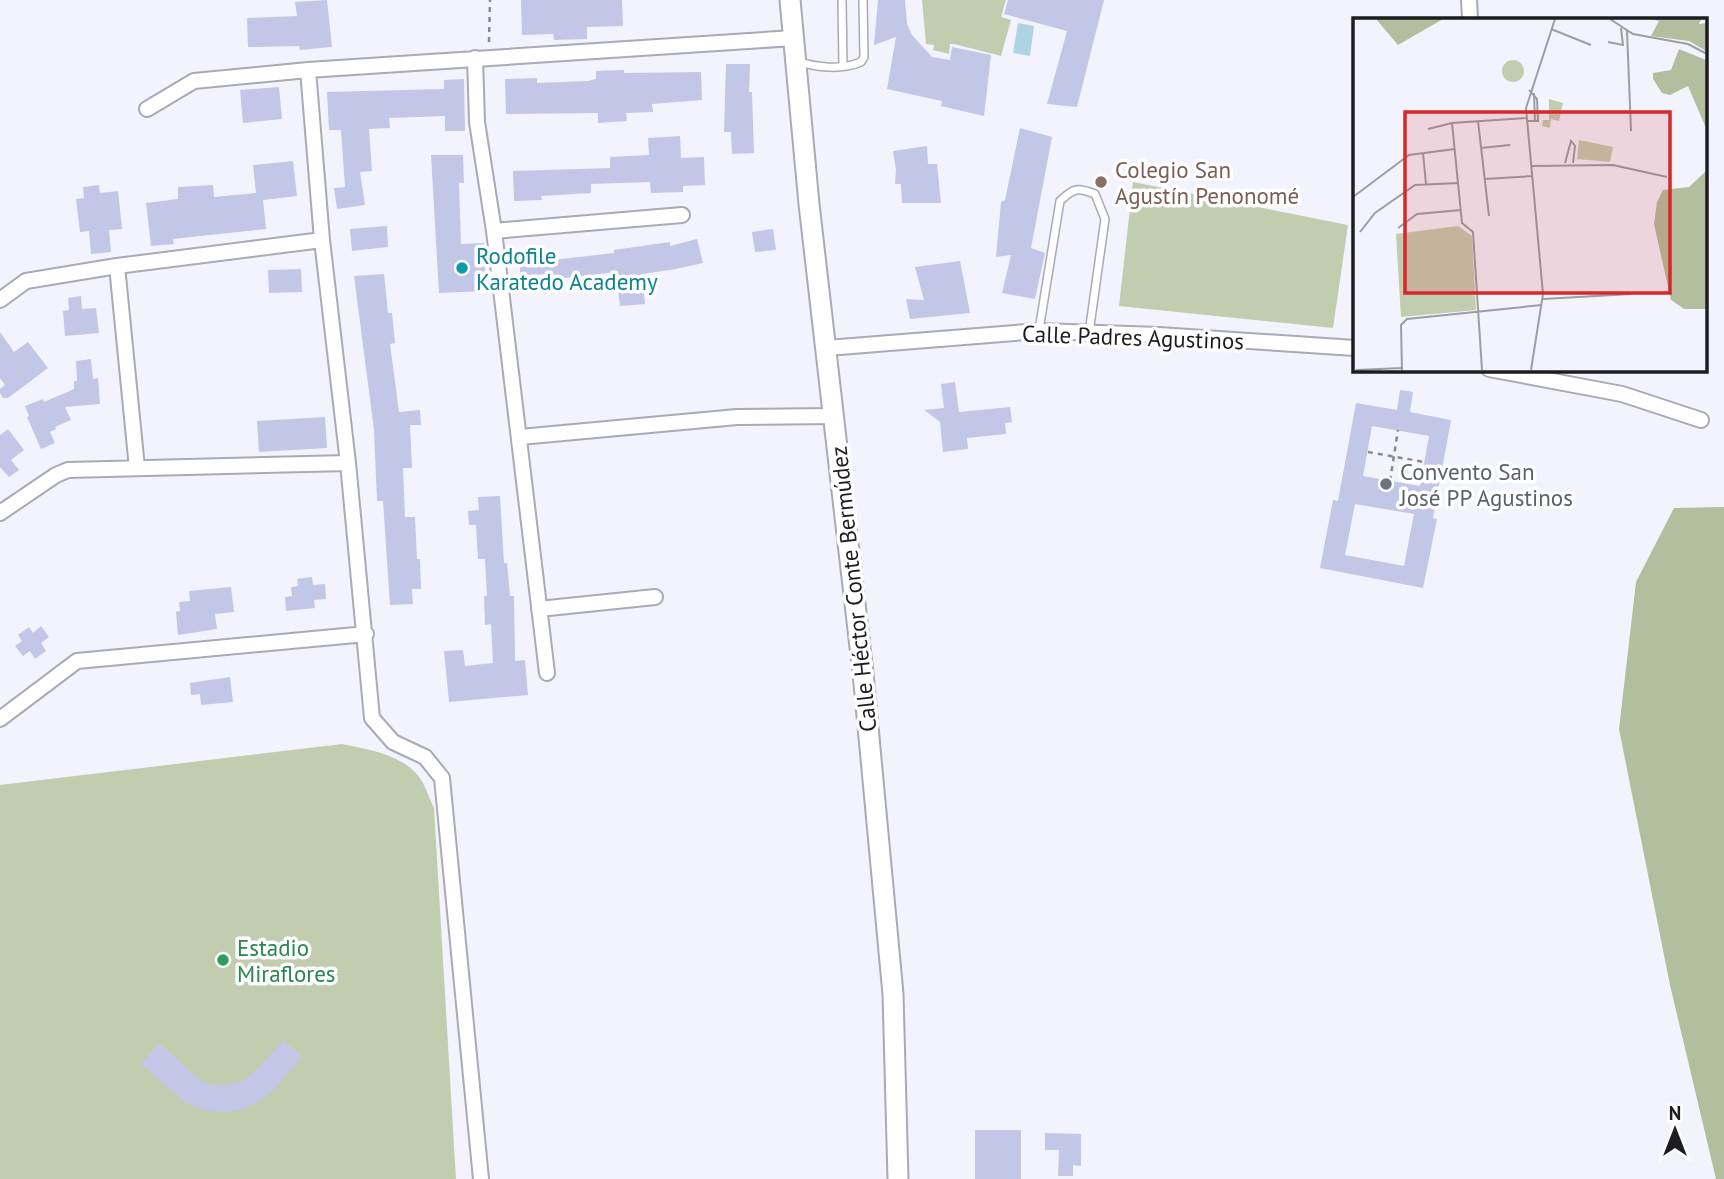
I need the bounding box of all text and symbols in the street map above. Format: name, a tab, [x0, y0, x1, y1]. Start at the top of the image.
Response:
inset map	[1353, 18, 1706, 371]
place label: Colegio San Agustín Penonomé	[1115, 155, 1299, 210]
marker: Colegio San Agustín Penonomé	[1093, 174, 1109, 190]
place label: Rodofile Karatedo Academy	[476, 241, 658, 296]
marker: Rodofile Karatedo Academy	[454, 260, 470, 276]
street label: Calle Padres Agustinos	[1022, 319, 1244, 355]
street label: Calle Héctor Conte Bermúdez	[824, 445, 882, 733]
place label: Convento San José PP Agustinos	[1399, 457, 1573, 512]
marker: Convento San José PP Agustinos	[1378, 476, 1394, 492]
place label: Estadio Miraflores	[237, 933, 336, 988]
marker: Estadio Miraflores	[215, 952, 231, 968]
north arrow	[1640, 1095, 1710, 1165]
text: N	[1669, 1101, 1681, 1125]

